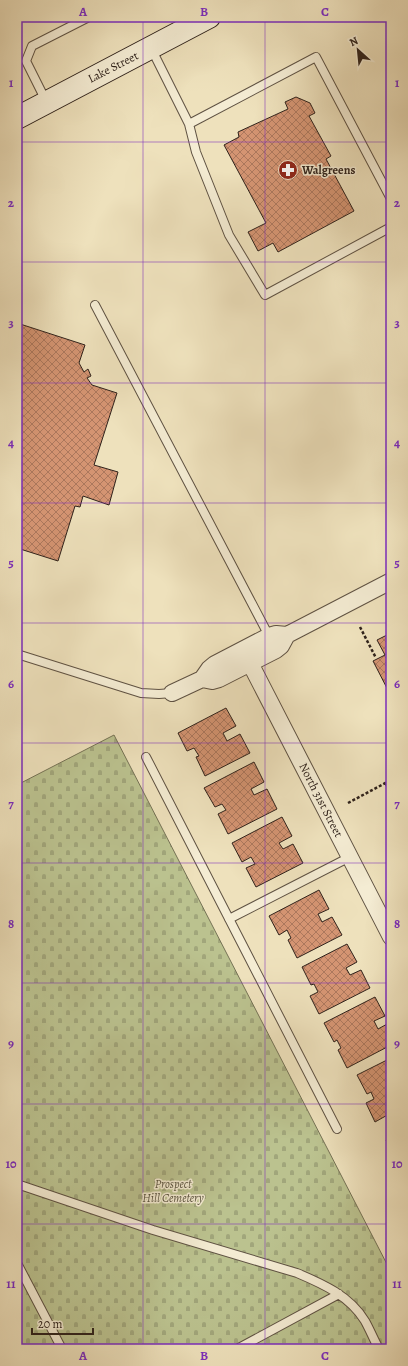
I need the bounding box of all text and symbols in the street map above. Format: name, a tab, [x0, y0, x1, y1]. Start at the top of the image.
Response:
text: A	[78, 3, 88, 20]
text: B	[200, 3, 208, 20]
text: C	[321, 3, 329, 20]
north arrow	[338, 30, 378, 70]
text: N	[347, 33, 361, 50]
street label: Lake Street	[85, 47, 141, 87]
text: 1	[9, 74, 14, 91]
text: 1	[395, 74, 400, 91]
pharmacy icon: Walgreens	[277, 159, 299, 181]
place label: Walgreens	[301, 162, 355, 178]
text: 2	[8, 194, 15, 211]
text: 2	[394, 194, 401, 211]
text: 3	[8, 314, 14, 331]
text: 3	[394, 314, 400, 331]
text: 4	[8, 434, 14, 451]
text: 4	[394, 434, 400, 451]
text: 5	[8, 554, 14, 571]
text: 5	[394, 554, 400, 571]
text: 6	[8, 675, 14, 692]
text: 6	[394, 675, 400, 692]
street label: North 31st Street	[295, 760, 347, 840]
text: 7	[8, 795, 14, 812]
text: 7	[394, 795, 400, 812]
text: 8	[8, 915, 14, 932]
text: 8	[394, 915, 400, 932]
text: 9	[8, 1035, 14, 1052]
text: 9	[394, 1035, 400, 1052]
text: 10	[5, 1155, 17, 1172]
text: 10	[391, 1155, 403, 1172]
park label: Prospect Hill Cemetery	[142, 1176, 204, 1206]
text: 11	[6, 1275, 16, 1292]
text: 11	[392, 1275, 402, 1292]
scale bar	[32, 1310, 93, 1336]
text: 20 m	[38, 1316, 62, 1332]
text: A	[78, 1347, 88, 1364]
text: B	[200, 1347, 208, 1364]
text: C	[321, 1347, 329, 1364]

